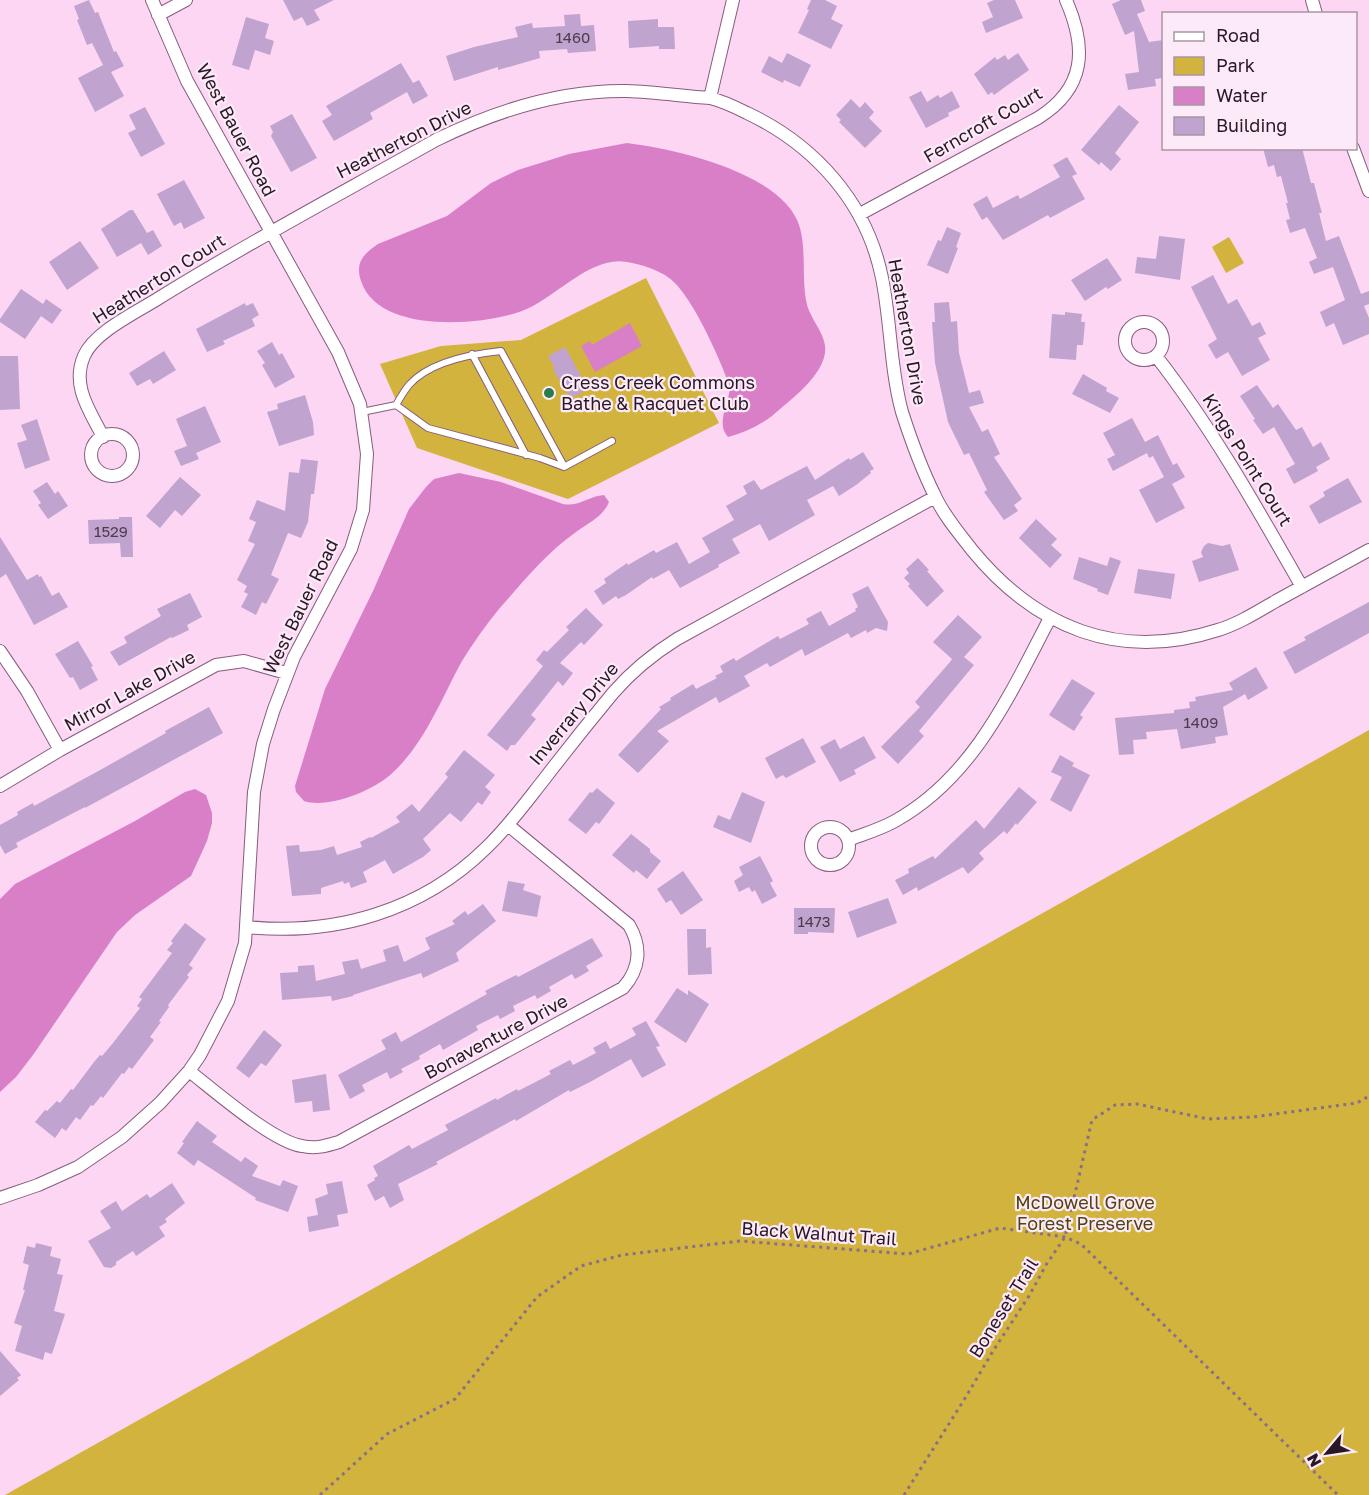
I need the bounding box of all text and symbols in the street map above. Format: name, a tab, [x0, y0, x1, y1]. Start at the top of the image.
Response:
legend	[1162, 12, 1357, 150]
text: Road	[1216, 24, 1260, 46]
house number: 1460	[556, 28, 590, 46]
text: Park	[1216, 54, 1255, 76]
street label: West Bauer Road	[193, 59, 281, 200]
street label: Ferncroft Court	[919, 81, 1046, 167]
text: Water	[1216, 84, 1267, 106]
street label: Heatherton Drive	[332, 96, 475, 183]
text: Building	[1216, 114, 1287, 136]
street label: Heatherton Court	[88, 228, 229, 328]
street label: Heatherton Drive	[884, 257, 932, 407]
place label: Cress Creek Commons Bathe & Racquet Club	[561, 371, 755, 414]
marker: Cress Creek Commons Bathe & Racquet Club	[542, 386, 556, 400]
street label: Kings Point Court	[1198, 389, 1297, 530]
house number: 1529	[94, 522, 128, 540]
street label: West Bauer Road	[258, 535, 342, 678]
street label: Mirror Lake Drive	[60, 645, 199, 735]
street label: Inverrary Drive	[524, 658, 623, 769]
house number: 1409	[1184, 713, 1218, 731]
house number: 1473	[797, 912, 831, 930]
street label: Bonaventure Drive	[420, 989, 571, 1083]
park label: McDowell Grove Forest Preserve	[1015, 1191, 1155, 1234]
street label: Black Walnut Trail	[741, 1217, 898, 1249]
street label: Boneset Trail	[964, 1253, 1043, 1361]
north arrow	[1297, 1423, 1357, 1483]
text: N	[1302, 1450, 1326, 1470]

